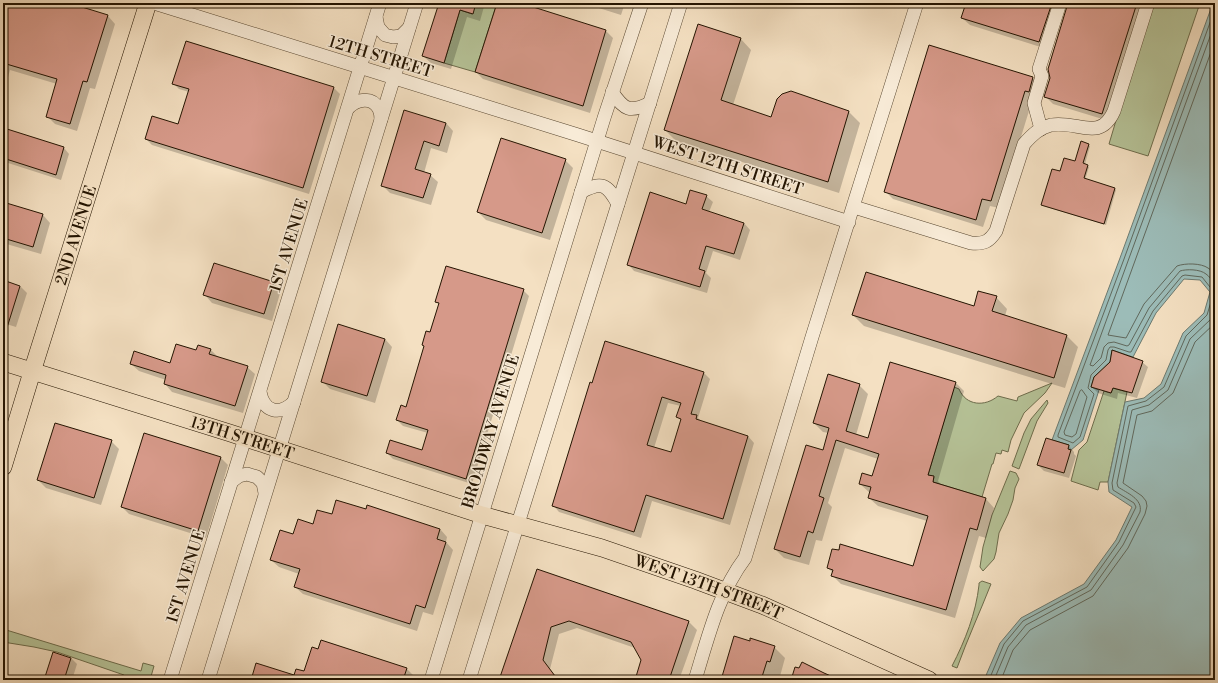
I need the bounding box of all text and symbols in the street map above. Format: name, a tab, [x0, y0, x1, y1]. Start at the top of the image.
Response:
street label: 12TH STREET	[326, 32, 435, 82]
street label: WEST 12TH STREET	[649, 132, 806, 200]
street label: 2ND AVENUE	[51, 183, 101, 287]
street label: 1ST AVENUE	[265, 196, 313, 295]
street label: BROADWAY AVENUE	[458, 352, 524, 512]
street label: 13TH STREET	[188, 412, 297, 464]
street label: 1ST AVENUE	[162, 527, 210, 626]
street label: WEST 13TH STREET	[631, 551, 786, 624]

